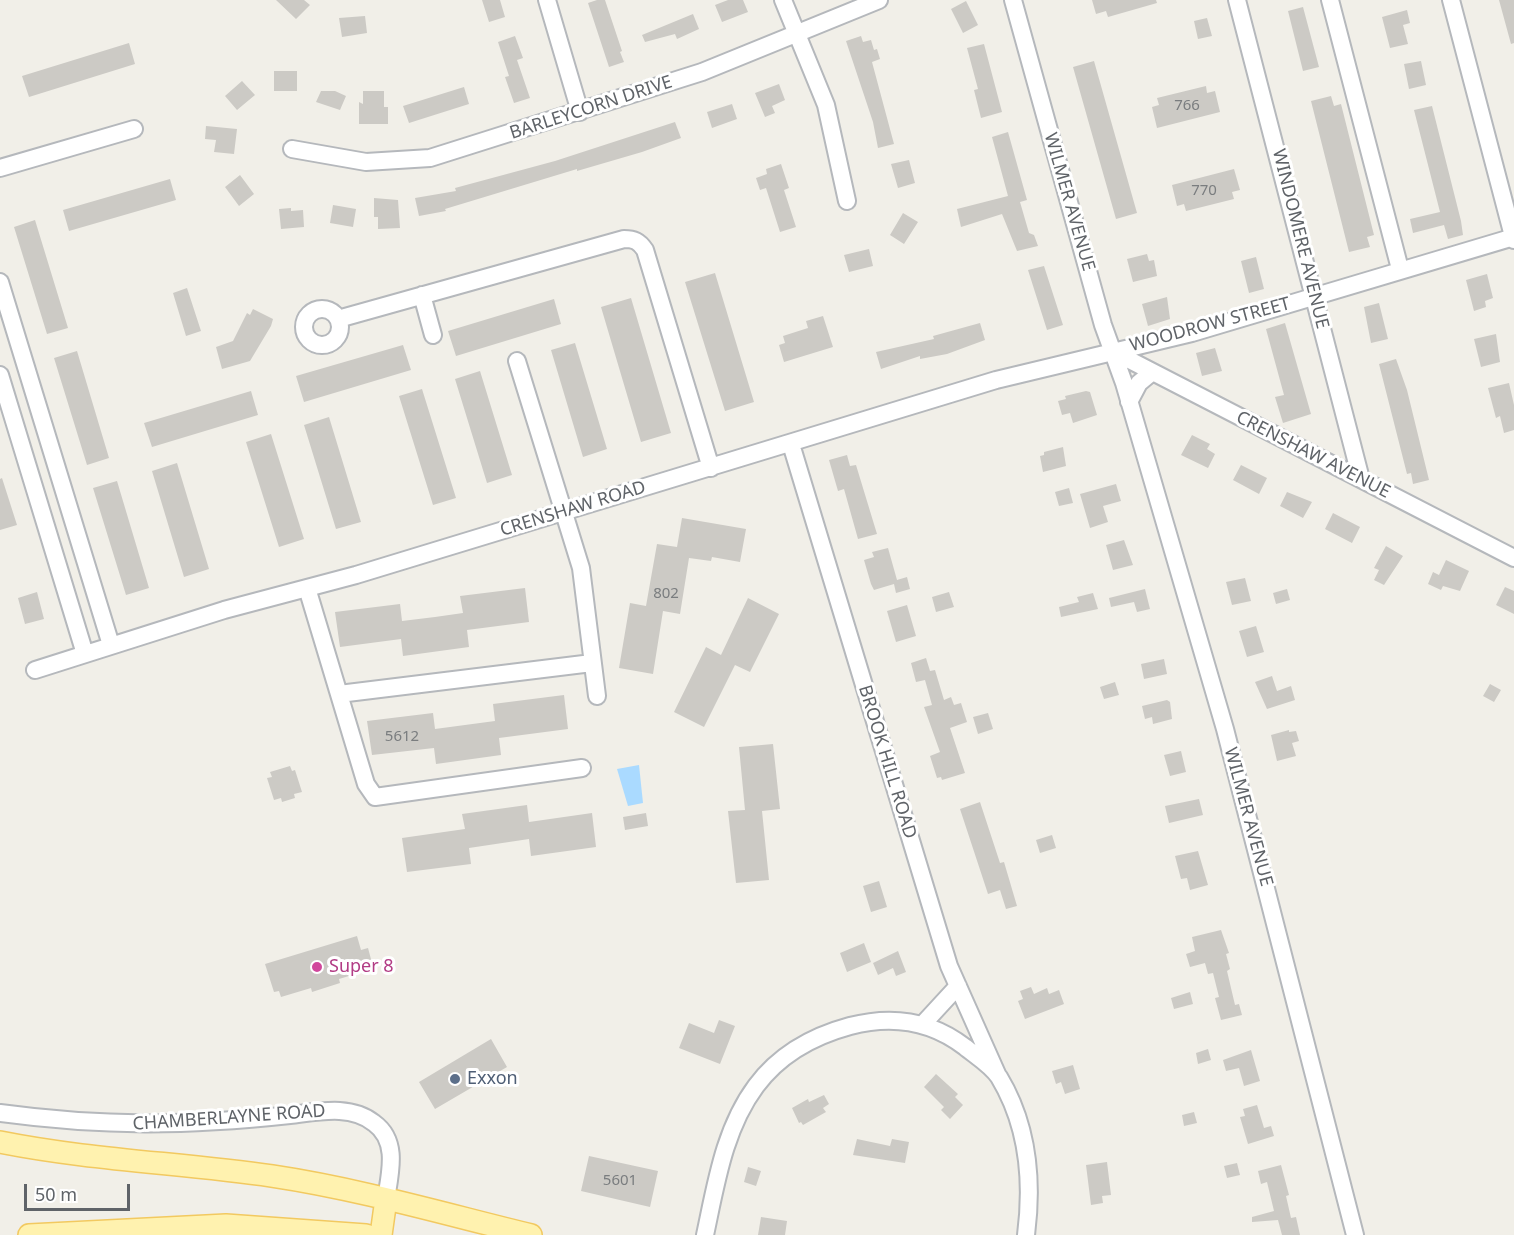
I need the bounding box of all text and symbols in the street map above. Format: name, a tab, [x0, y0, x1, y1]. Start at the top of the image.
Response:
street label: BARLEYCORN DRIVE	[507, 72, 675, 144]
house number: 766	[1174, 97, 1200, 115]
street label: WILMER AVENUE	[1039, 130, 1099, 274]
street label: WINDOMERE AVENUE	[1267, 147, 1333, 331]
house number: 770	[1191, 182, 1217, 200]
street label: WOODROW STREET	[1127, 293, 1293, 357]
street label: CRENSHAW AVENUE	[1232, 407, 1394, 503]
street label: CRENSHAW ROAD	[498, 477, 648, 541]
house number: 802	[653, 585, 679, 603]
street label: BROOK HILL ROAD	[853, 683, 921, 841]
house number: 5612	[385, 728, 419, 746]
street label: WILMER AVENUE	[1219, 745, 1277, 889]
place label: Super 8	[329, 956, 394, 978]
marker: Super 8	[310, 960, 324, 974]
place label: Exxon	[467, 1068, 518, 1090]
marker: Exxon	[448, 1072, 462, 1086]
street label: CHAMBERLAYNE ROAD	[132, 1100, 326, 1136]
scale bar	[27, 1172, 134, 1210]
house number: 5601	[603, 1172, 637, 1190]
text: 50 m	[35, 1182, 77, 1206]

